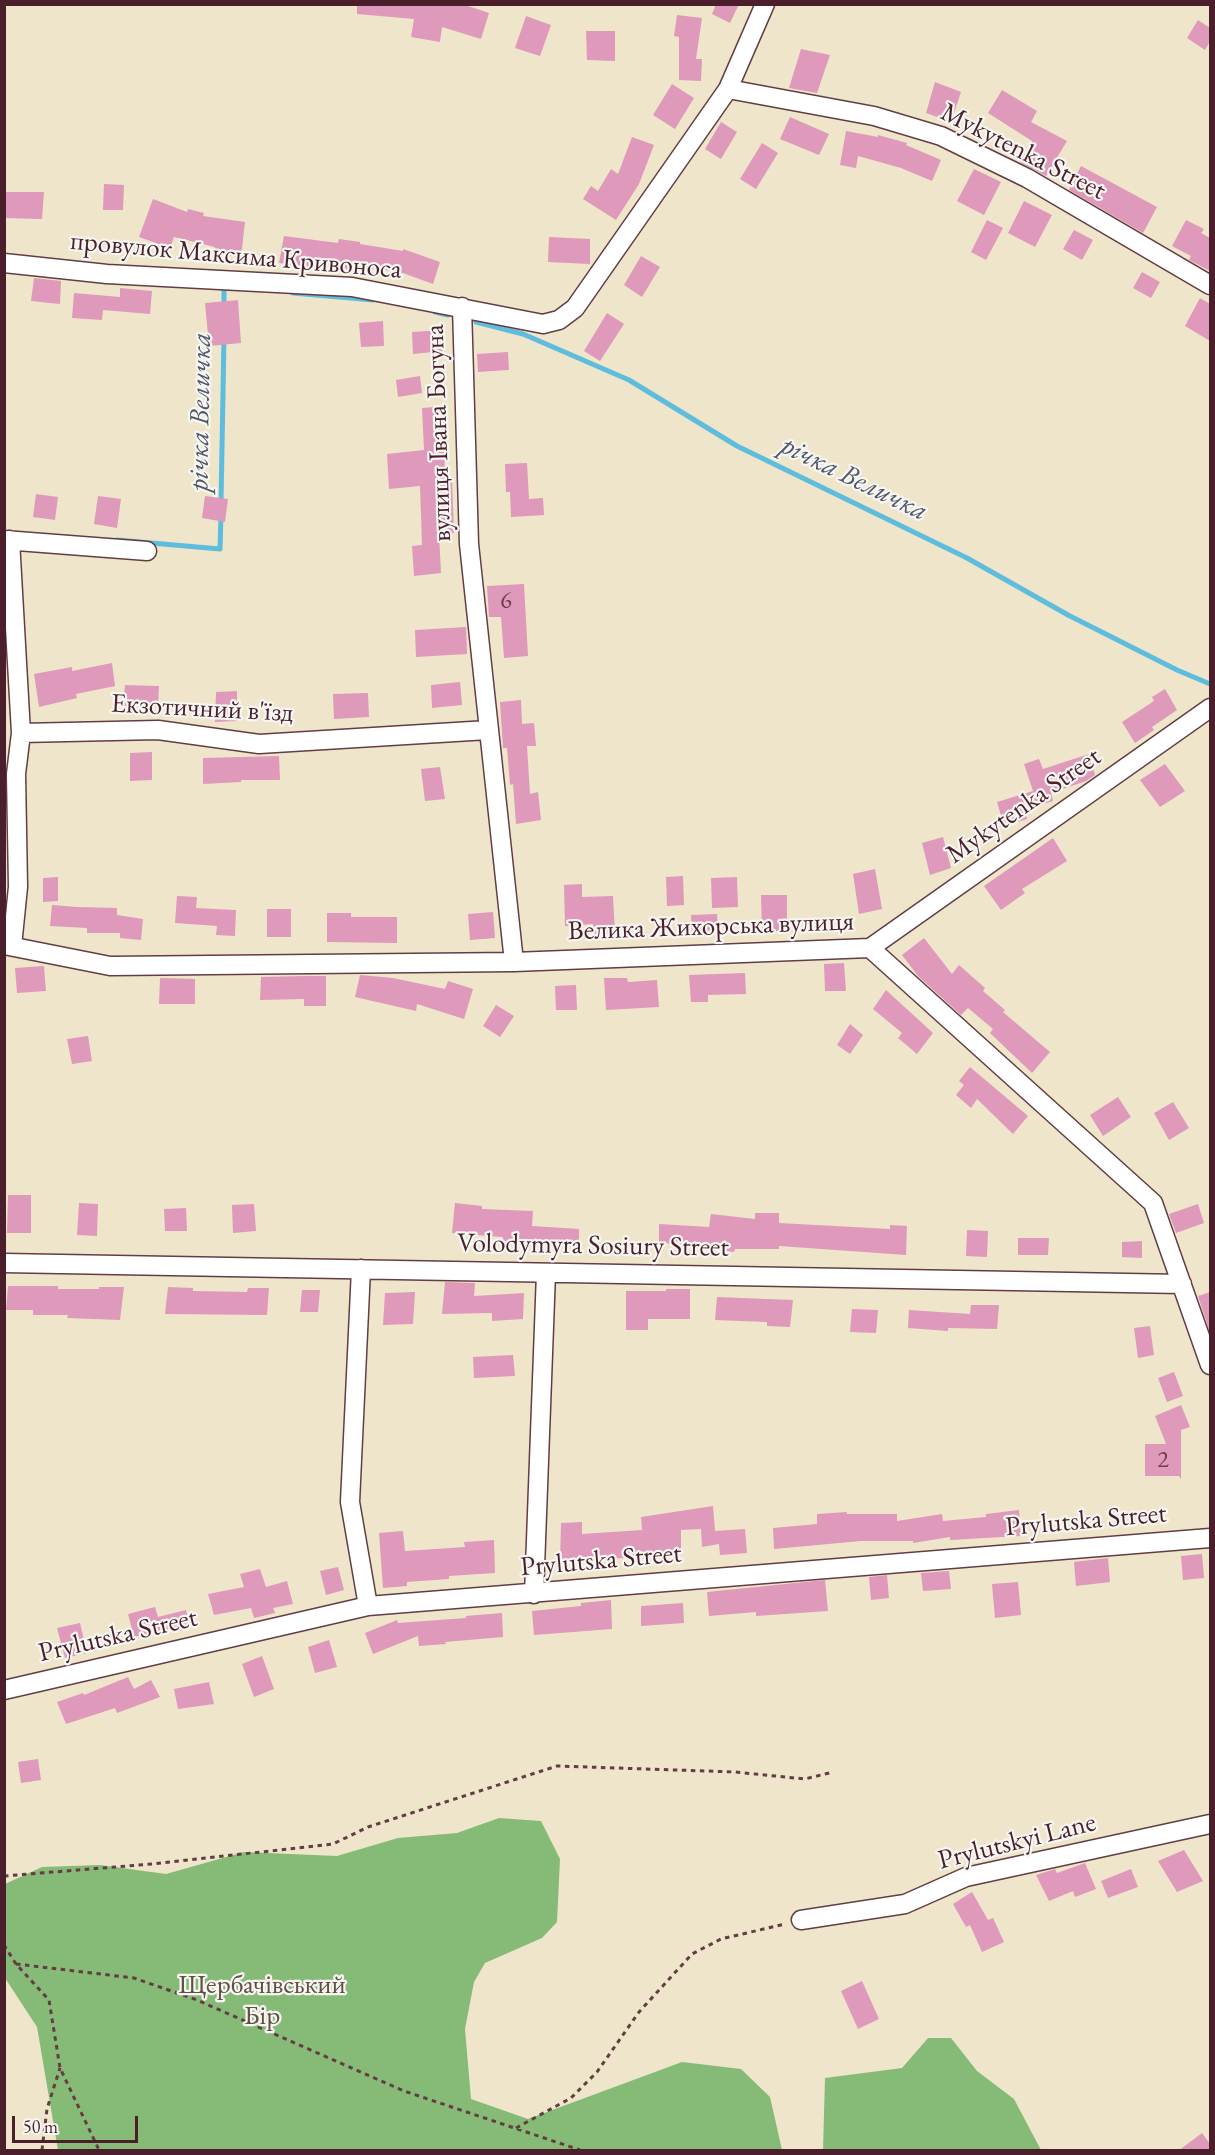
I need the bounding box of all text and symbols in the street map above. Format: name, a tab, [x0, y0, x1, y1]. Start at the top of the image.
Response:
street label: Mykytenka Street	[935, 96, 1111, 208]
street label: провулок Максима Кривоноса	[69, 225, 403, 287]
street label: вулиця Івана Богуна	[419, 324, 459, 542]
water label: річка Величка	[183, 332, 219, 492]
water label: річка Величка	[775, 429, 933, 529]
house number: 6	[500, 587, 512, 615]
street label: Екзотичний в'їзд	[110, 688, 294, 730]
street label: Mykytenka Street	[941, 741, 1107, 871]
street label: Велика Жихорська вулиця	[567, 906, 855, 948]
street label: Volodymyra Sosiury Street	[457, 1227, 729, 1265]
house number: 2	[1157, 1446, 1169, 1474]
street label: Prylutska Street	[1004, 1498, 1168, 1544]
street label: Prylutska Street	[519, 1538, 683, 1584]
street label: Prylutska Street	[36, 1602, 200, 1670]
street label: Prylutskyi Lane	[935, 1807, 1099, 1877]
park label: Щербачівський Бір	[178, 1970, 346, 2033]
scale bar	[15, 2104, 141, 2142]
text: 50 m	[23, 2115, 58, 2138]

